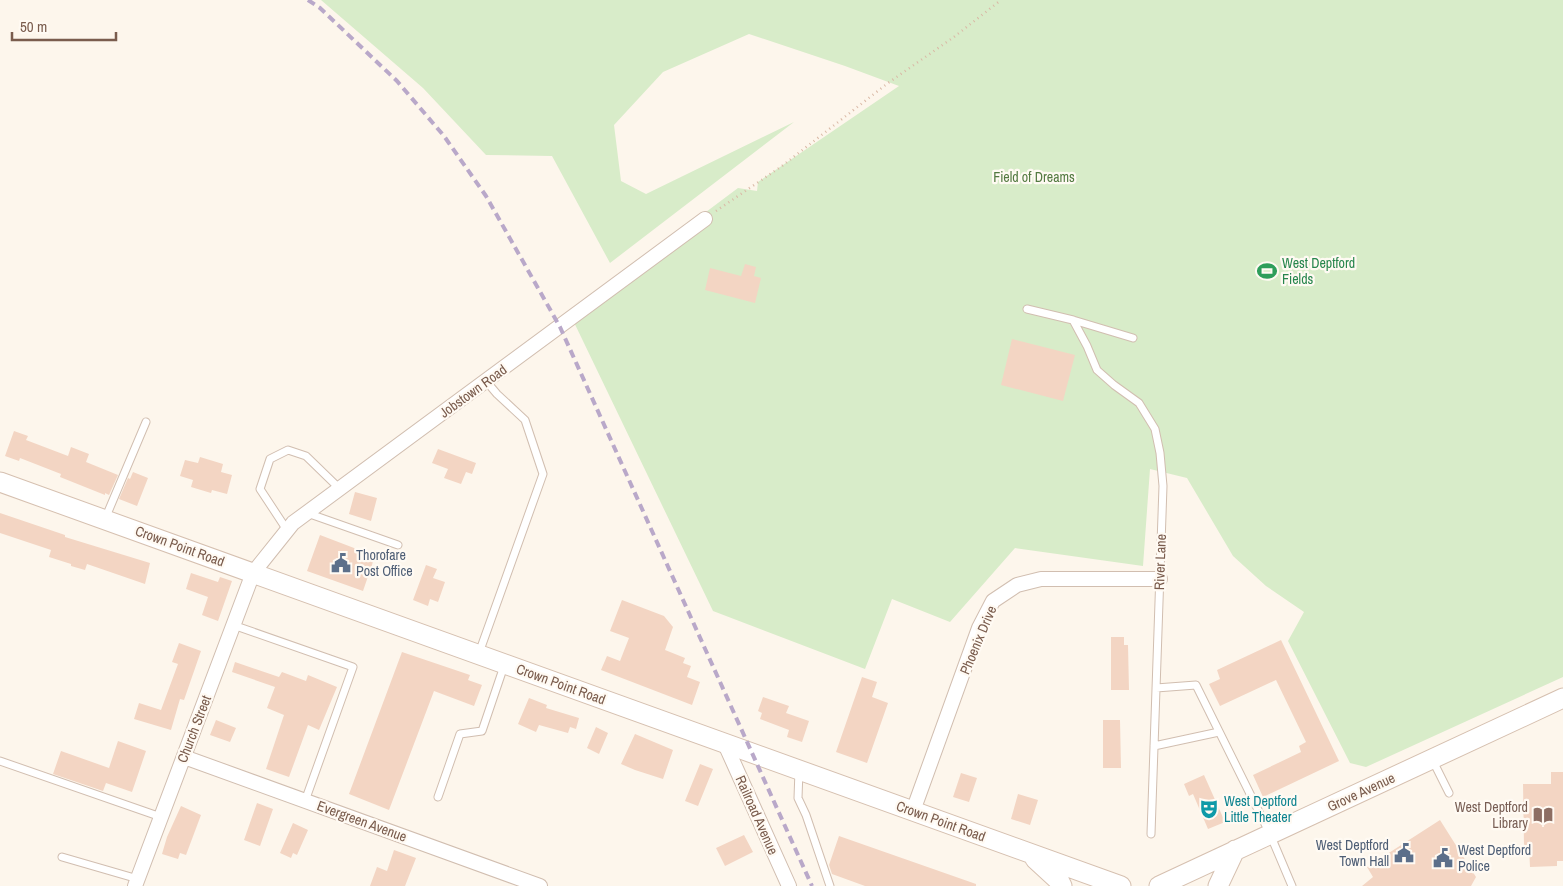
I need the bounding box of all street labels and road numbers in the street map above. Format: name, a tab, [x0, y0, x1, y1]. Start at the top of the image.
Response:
street label: Jobstown Road	[436, 360, 510, 422]
street label: Crown Point Road	[133, 521, 227, 571]
street label: River Lane	[1150, 534, 1170, 590]
street label: Phoenix Drive	[956, 603, 1000, 677]
street label: Crown Point Road	[514, 659, 608, 709]
street label: Church Street	[173, 693, 215, 765]
street label: Grove Avenue	[1324, 769, 1398, 815]
street label: Railroad Avenue	[732, 773, 782, 857]
street label: Evergreen Avenue	[315, 796, 409, 846]
street label: Crown Point Road	[894, 796, 988, 846]

